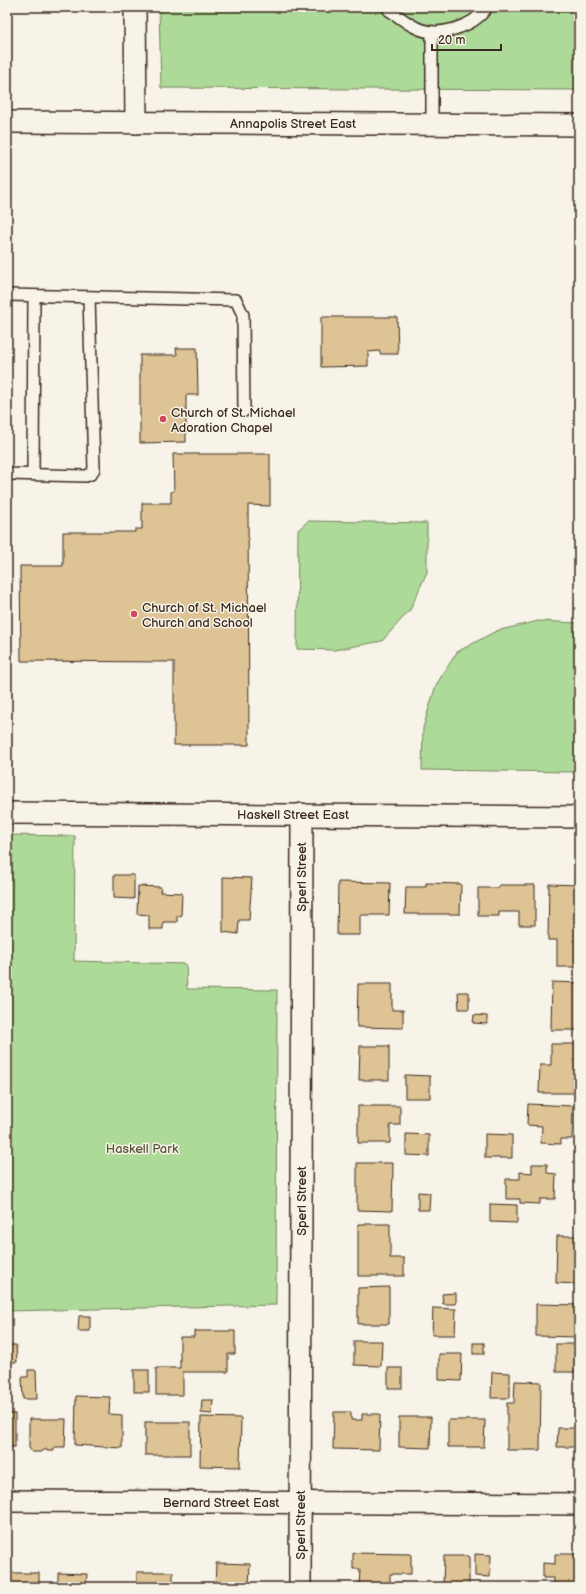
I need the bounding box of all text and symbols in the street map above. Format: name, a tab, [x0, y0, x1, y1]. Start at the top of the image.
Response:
scale bar	[432, 26, 501, 52]
text: 20 m	[438, 33, 465, 48]
street label: Annapolis Street East	[230, 116, 356, 132]
place label: Church of St. Michael Adoration Chapel	[171, 405, 296, 436]
marker: Church of St. Michael Adoration Chapel	[158, 414, 168, 424]
place label: Church of St. Michael Church and School	[142, 600, 267, 631]
marker: Church of St. Michael Church and School	[129, 609, 139, 619]
street label: Haskell Street East	[237, 807, 349, 823]
street label: Sperl Street	[294, 842, 310, 912]
park label: Haskell Park	[106, 1141, 179, 1157]
street label: Sperl Street	[294, 1166, 310, 1236]
street label: Sperl Street	[293, 1490, 309, 1560]
street label: Bernard Street East	[163, 1495, 279, 1511]

